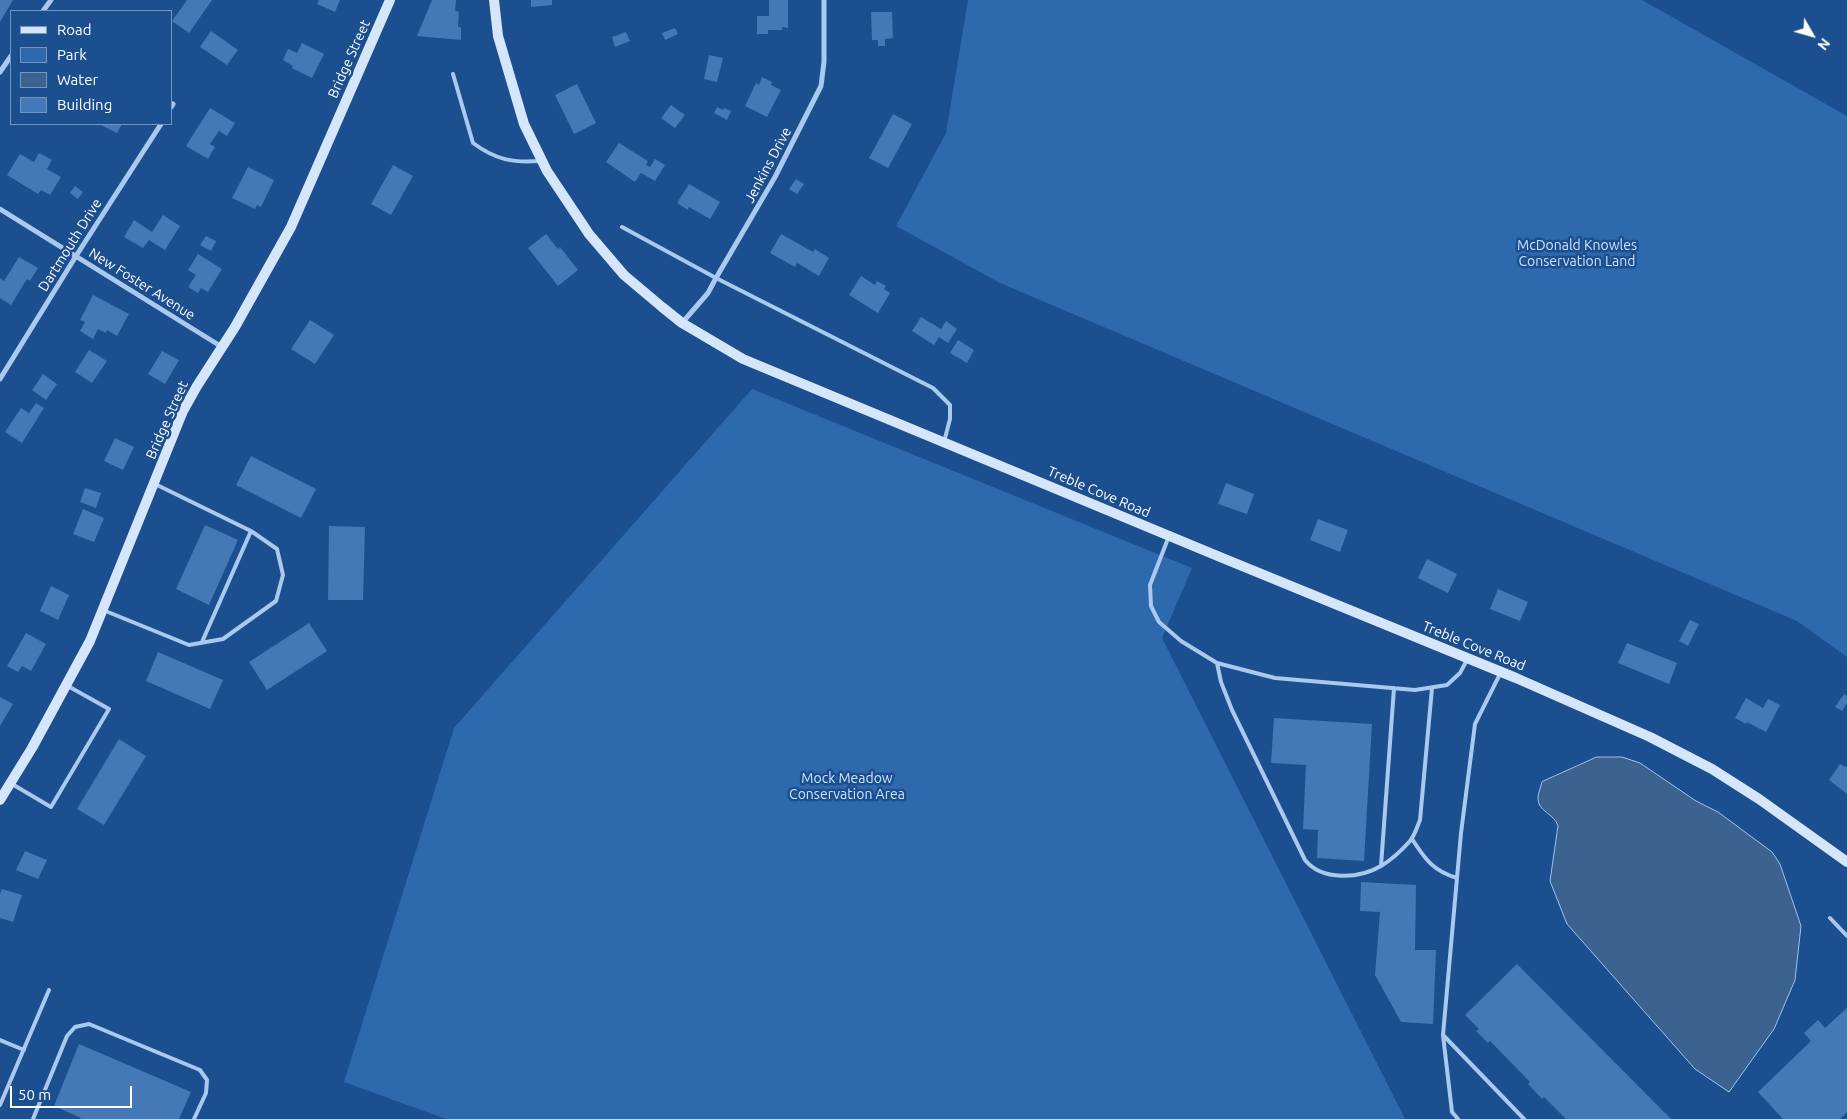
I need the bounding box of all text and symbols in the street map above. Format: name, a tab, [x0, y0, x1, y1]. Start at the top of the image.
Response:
legend	[10, 10, 172, 125]
north arrow	[1787, 10, 1837, 60]
street label: Bridge Street	[324, 17, 374, 101]
text: Road	[57, 21, 92, 38]
text: N	[1814, 35, 1833, 53]
text: Park	[57, 46, 87, 63]
text: Water	[57, 71, 98, 88]
text: Building	[57, 96, 112, 113]
street label: Jenkins Drive	[741, 124, 795, 206]
street label: Dartmouth Drive	[35, 196, 105, 294]
park label: McDonald Knowles Conservation Land	[1517, 237, 1637, 270]
street label: New Foster Avenue	[86, 244, 198, 324]
street label: Bridge Street	[142, 378, 192, 462]
street label: Treble Cove Road	[1045, 463, 1153, 521]
street label: Treble Cove Road	[1420, 618, 1528, 674]
park label: Mock Meadow Conservation Area	[789, 770, 905, 802]
scale bar	[12, 1076, 135, 1108]
text: 50 m	[18, 1086, 51, 1103]

